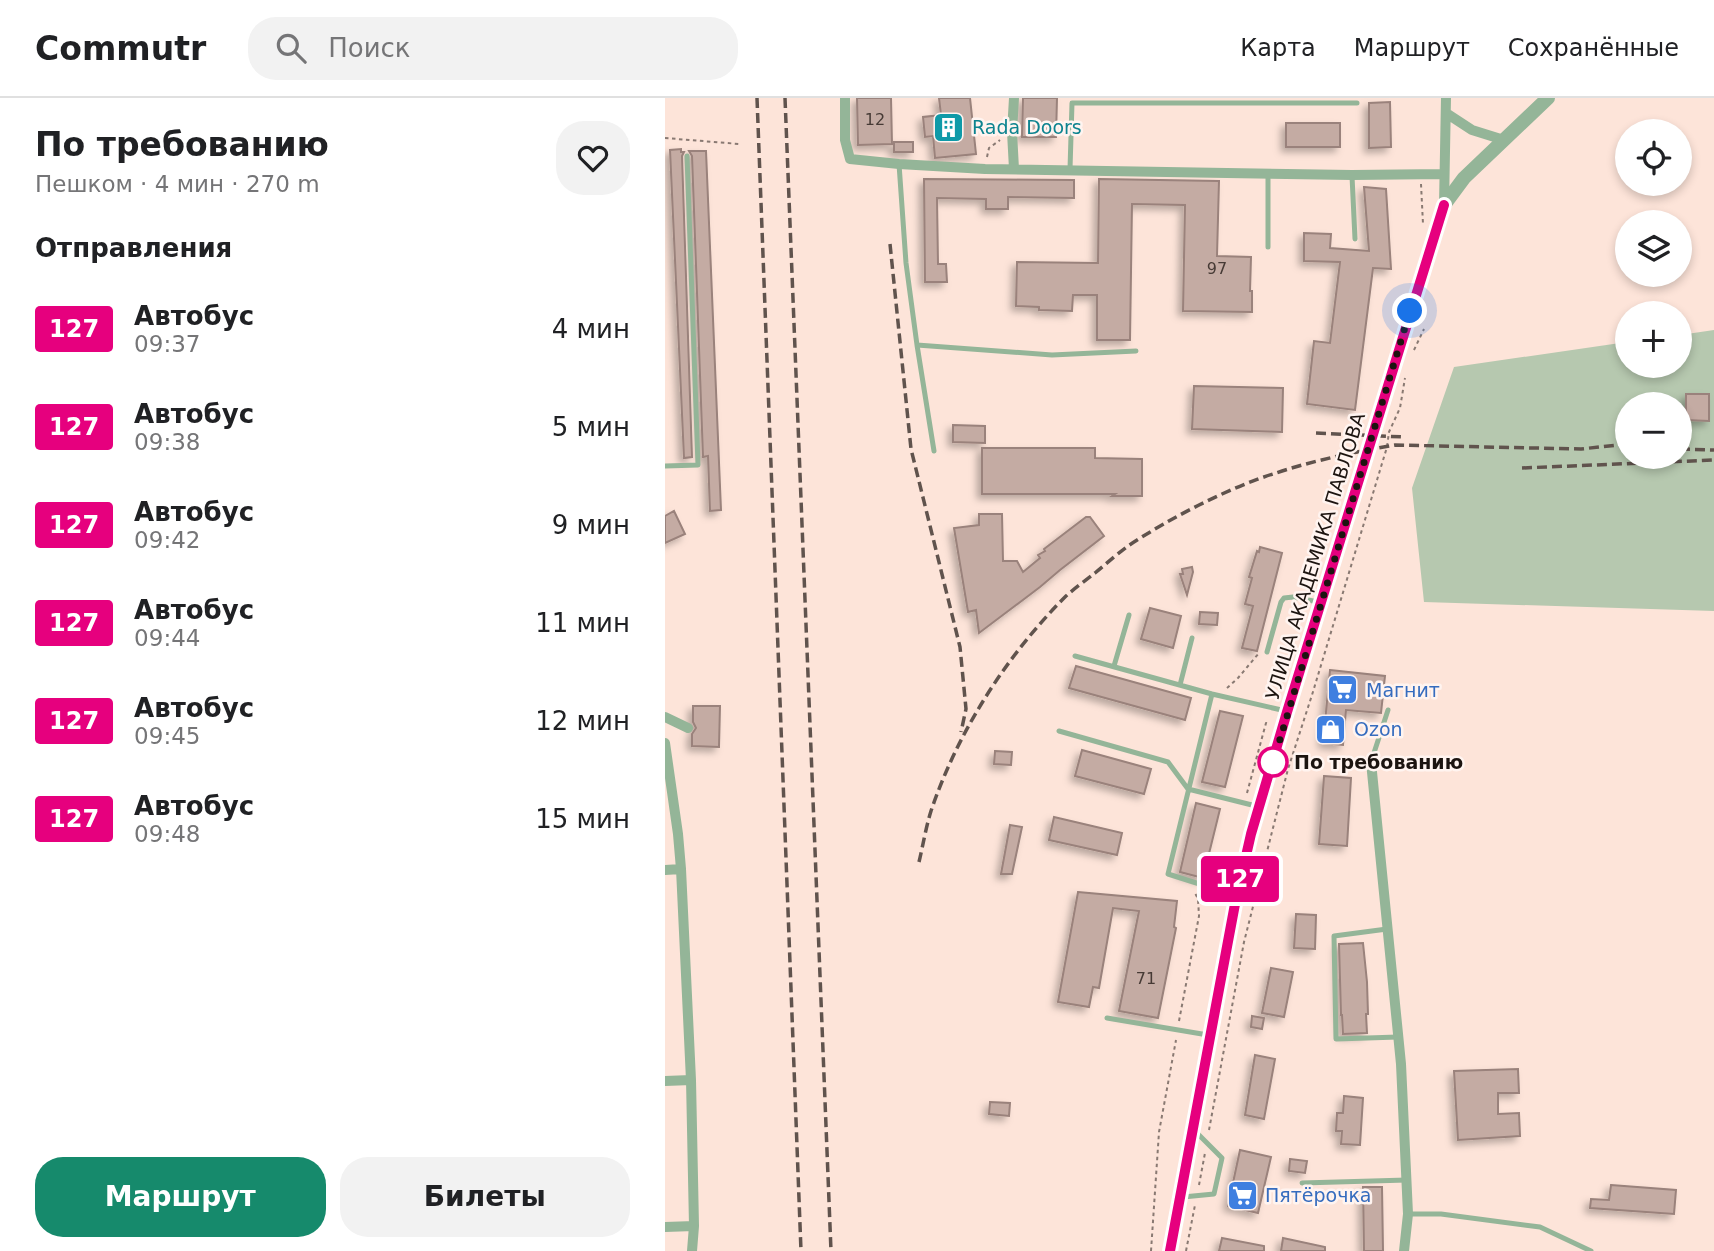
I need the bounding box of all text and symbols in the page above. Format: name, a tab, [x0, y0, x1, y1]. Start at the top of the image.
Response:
search box	[248, 17, 738, 80]
text: Commutr	[35, 29, 206, 68]
icon: search	[272, 29, 310, 67]
text: Поиск	[328, 33, 411, 63]
text: Карта	[1240, 34, 1316, 62]
text: Маршрут	[1354, 34, 1470, 62]
text: Сохранённые	[1508, 34, 1679, 62]
house number: 12	[865, 110, 885, 129]
building icon: Rada Doors	[932, 110, 966, 144]
place label: Rada Doors	[972, 116, 1082, 138]
map controls	[1615, 119, 1692, 469]
button: locate	[1615, 119, 1692, 196]
button: heart	[556, 121, 630, 195]
text: По требованию	[35, 125, 329, 164]
text: Пешком · 4 мин · 270 m	[35, 171, 320, 197]
button: layers	[1615, 210, 1692, 287]
text: Отправления	[35, 233, 232, 263]
house number: 97	[1207, 259, 1227, 278]
your location	[1392, 293, 1427, 328]
text: Автобус	[134, 301, 254, 331]
button: +	[1615, 301, 1692, 378]
text: 4 мин	[552, 314, 630, 344]
text: 127	[49, 315, 99, 343]
text: 09:37	[134, 331, 200, 357]
button: −	[1615, 392, 1692, 469]
text: Автобус	[134, 399, 254, 429]
street label: УЛИЦА АКАДЕМИКА ПАВЛОВА	[1261, 410, 1369, 702]
text: 5 мин	[552, 412, 630, 442]
text: 127	[49, 413, 99, 441]
text: 09:38	[134, 429, 200, 455]
text: Автобус	[134, 497, 254, 527]
text: 9 мин	[552, 510, 630, 540]
text: 127	[49, 511, 99, 539]
text: 09:42	[134, 527, 200, 553]
text: Автобус	[134, 595, 254, 625]
text: 11 мин	[535, 608, 630, 638]
text: 127	[49, 609, 99, 637]
text: 09:44	[134, 625, 200, 651]
supermarket icon: Магнит	[1326, 673, 1360, 707]
place label: Магнит	[1366, 679, 1440, 701]
text: Автобус	[134, 693, 254, 723]
text: 12 мин	[535, 706, 630, 736]
text: 127	[49, 707, 99, 735]
shop icon: Ozon	[1314, 712, 1348, 746]
place label: Ozon	[1354, 718, 1403, 740]
text: 09:45	[134, 723, 200, 749]
marker: По требованию	[1258, 747, 1288, 777]
place label: По требованию	[1294, 751, 1463, 773]
text: Автобус	[134, 791, 254, 821]
text: 15 мин	[535, 804, 630, 834]
text: 127	[49, 805, 99, 833]
text: 09:48	[134, 821, 200, 847]
line badge: 127	[1200, 856, 1280, 902]
text: 127	[1215, 865, 1265, 893]
house number: 71	[1136, 969, 1156, 988]
button: Маршрут	[35, 1157, 326, 1237]
button: Билеты	[340, 1157, 630, 1237]
supermarket icon: Пятёрочка	[1225, 1178, 1259, 1212]
place label: Пятёрочка	[1265, 1184, 1372, 1206]

